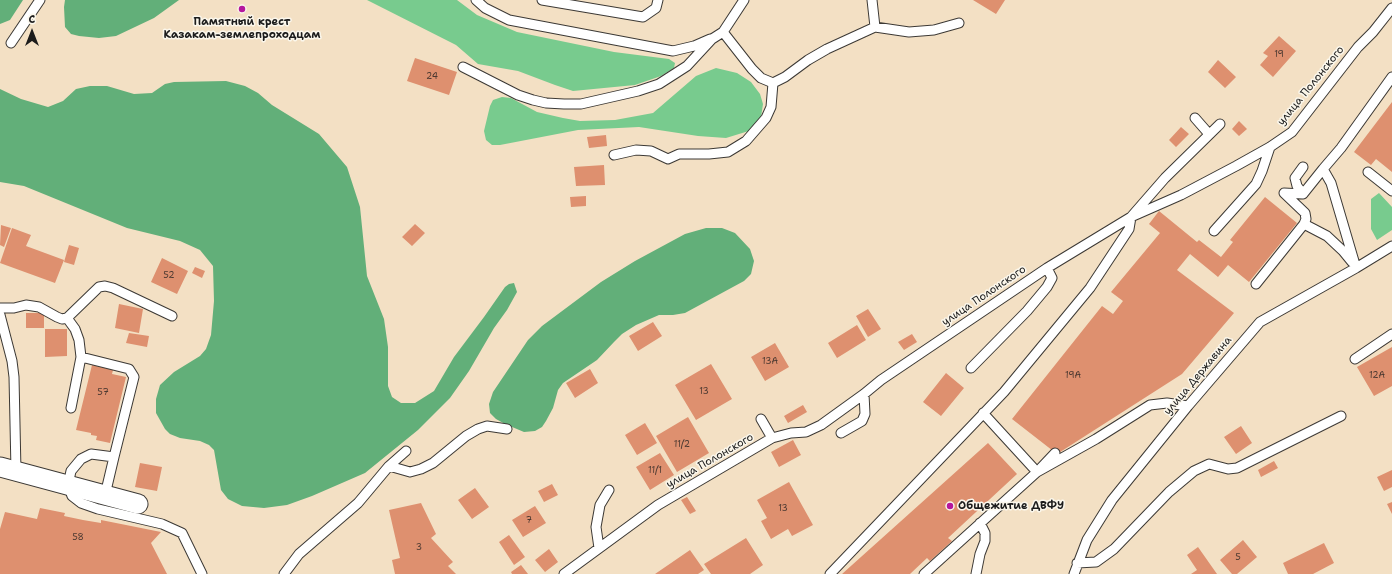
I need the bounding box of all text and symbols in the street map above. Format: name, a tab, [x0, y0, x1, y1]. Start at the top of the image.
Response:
marker: Памятный крест Казакам-землепроходцам	[237, 4, 247, 14]
north arrow	[12, 12, 52, 52]
text: С	[29, 12, 35, 27]
place label: Памятный крест Казакам-землепроходцам	[164, 15, 320, 41]
street label: улица Полонского	[1275, 44, 1347, 128]
house number: 19	[1274, 50, 1284, 60]
house number: 24	[426, 72, 438, 82]
street label: улица Полонского	[940, 263, 1028, 329]
house number: 52	[163, 271, 175, 281]
street label: улица Державина	[1161, 334, 1235, 418]
house number: 13А	[762, 357, 778, 367]
house number: 19А	[1065, 371, 1081, 381]
house number: 12А	[1369, 371, 1385, 381]
house number: 13	[699, 387, 709, 397]
house number: 57	[97, 388, 109, 398]
street label: улица Полонского	[664, 431, 756, 491]
house number: 11/2	[674, 440, 690, 450]
house number: 11/1	[648, 466, 662, 476]
place label: Общежитие ДВФУ	[958, 499, 1064, 513]
marker: Общежитие ДВФУ	[945, 501, 955, 511]
house number: 13	[778, 504, 788, 514]
house number: 7	[526, 516, 532, 526]
house number: 58	[72, 533, 84, 543]
house number: 3	[416, 543, 422, 553]
house number: 5	[1235, 553, 1241, 563]

